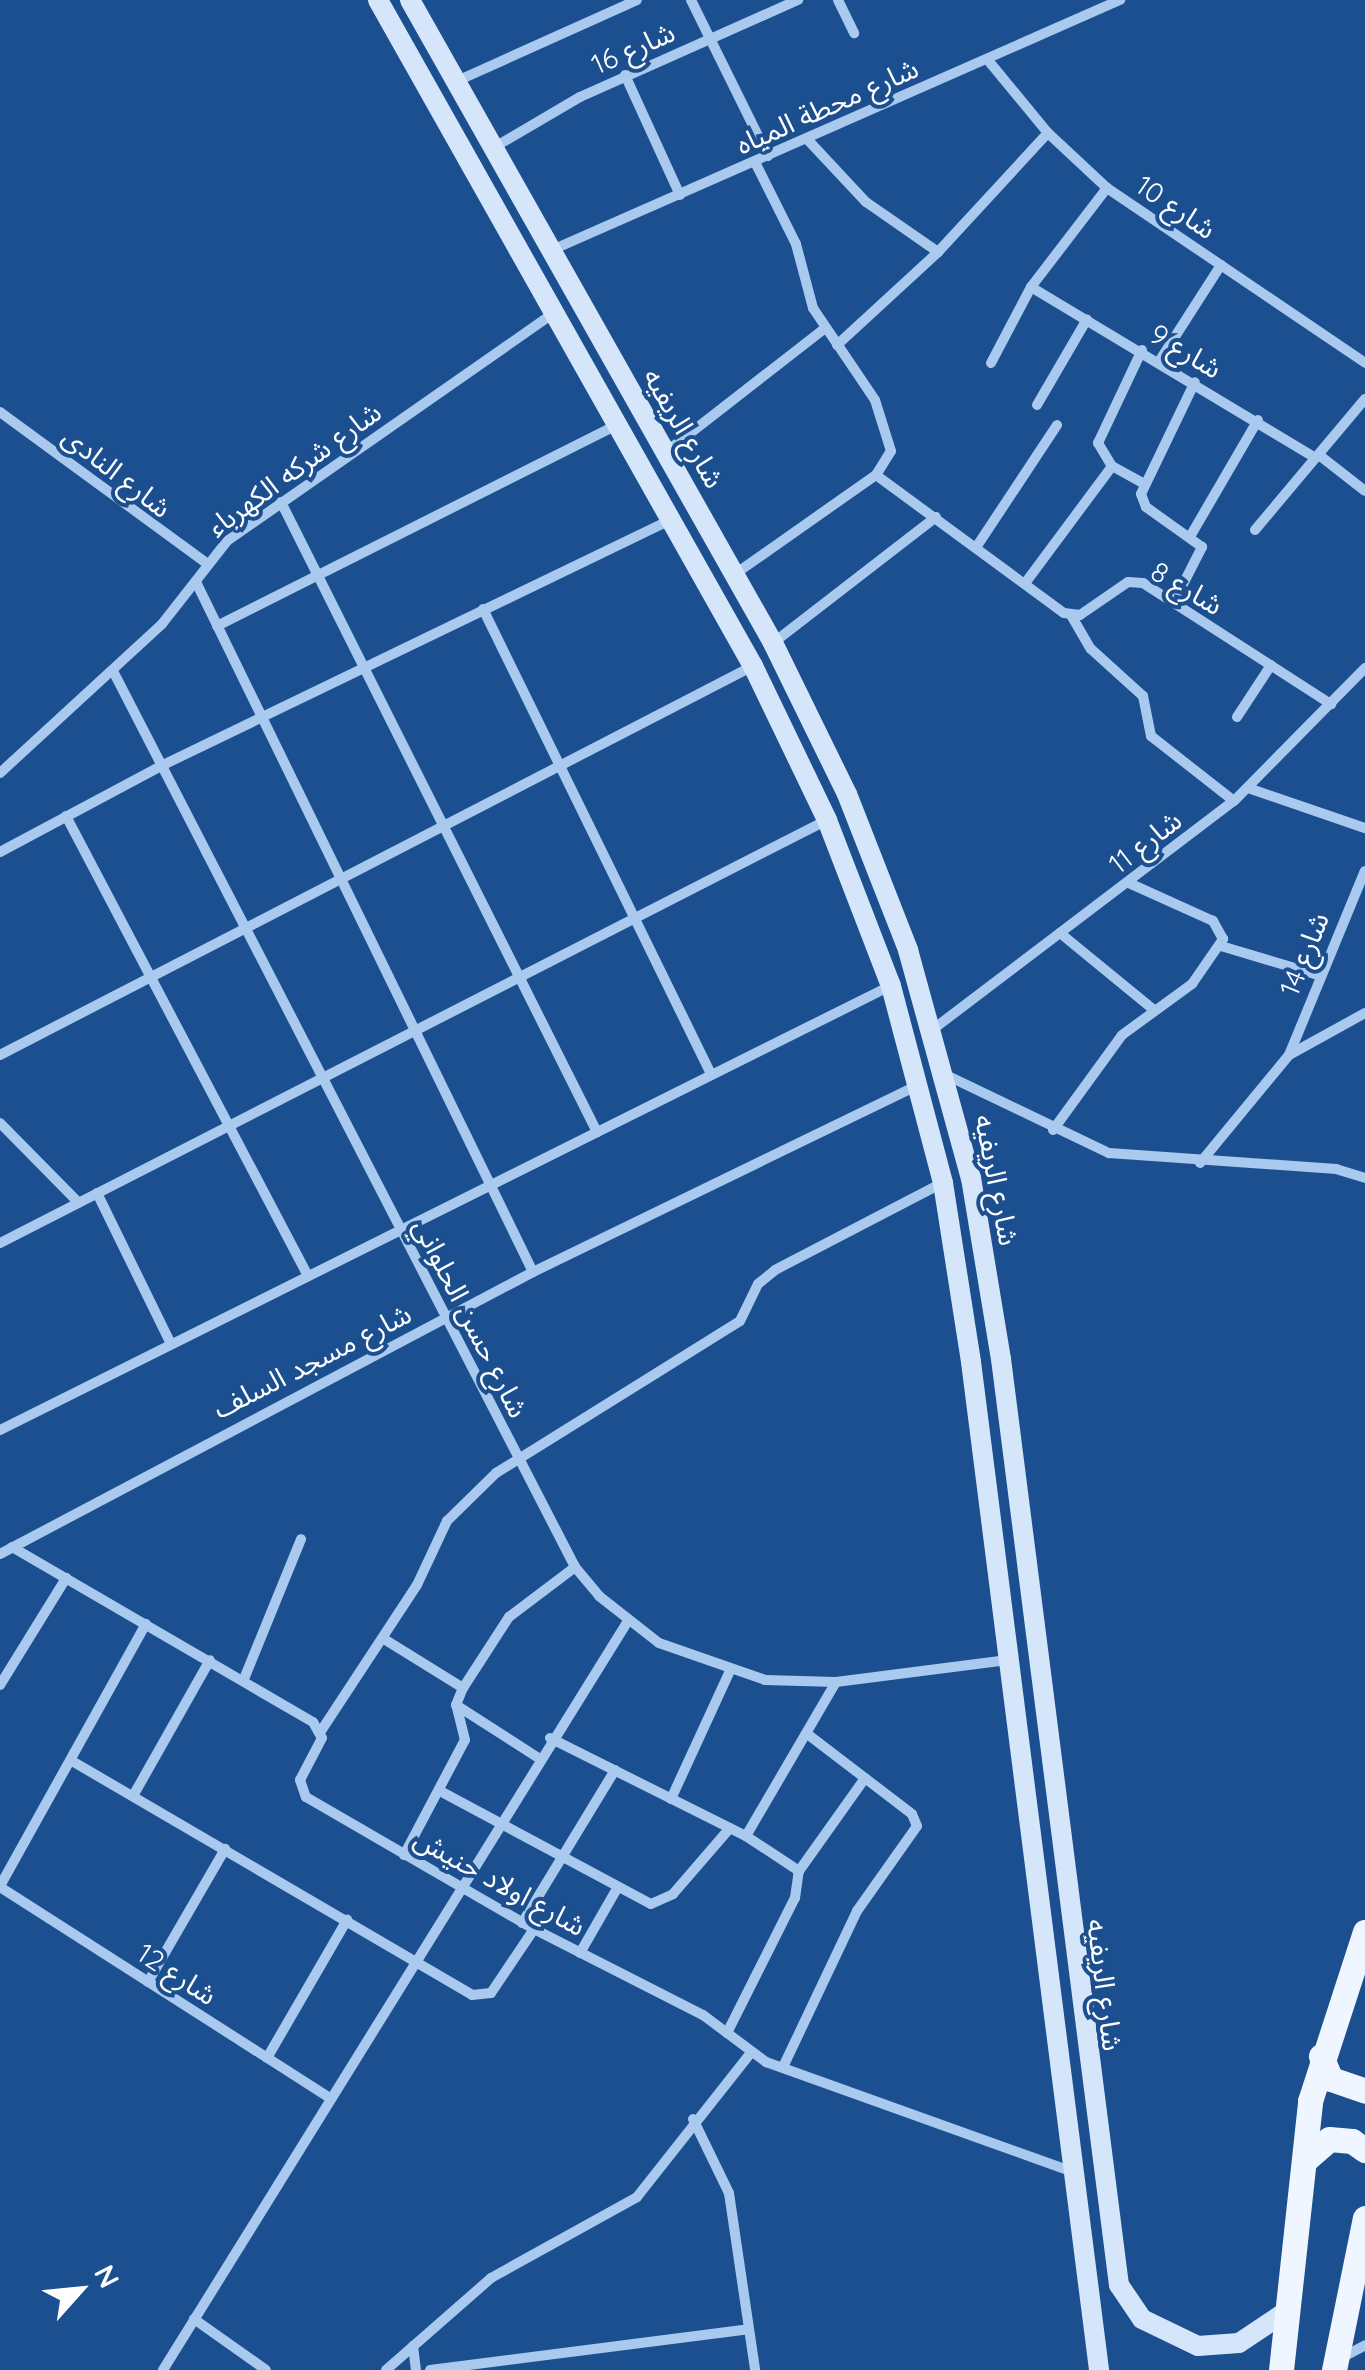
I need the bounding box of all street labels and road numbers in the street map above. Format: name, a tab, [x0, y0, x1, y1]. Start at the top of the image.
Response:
street label: شارع 16	[586, 15, 680, 81]
street label: شارع محطة المياه	[731, 51, 923, 161]
street label: شارع 10	[1130, 168, 1222, 246]
street label: شارع 9	[1144, 317, 1228, 385]
street label: شارع الريفيه	[636, 362, 732, 494]
street label: شارع شركه الكهرباء	[201, 395, 387, 543]
street label: شارع النادى	[56, 419, 178, 525]
street label: شارع 8	[1145, 554, 1229, 622]
street label: شارع 11	[1102, 803, 1188, 881]
street label: شارع 14	[1272, 907, 1336, 1001]
street label: شارع الريفيه	[968, 1112, 1026, 1248]
street label: شارع حسن الحلواني	[406, 1213, 536, 1423]
street label: شارع مسجد السلف	[207, 1297, 417, 1425]
street label: شارع اولاد حنيش	[408, 1821, 592, 1943]
street label: شارع الريفيه	[1080, 1917, 1130, 2053]
street label: شارع 12	[131, 1936, 223, 2012]

